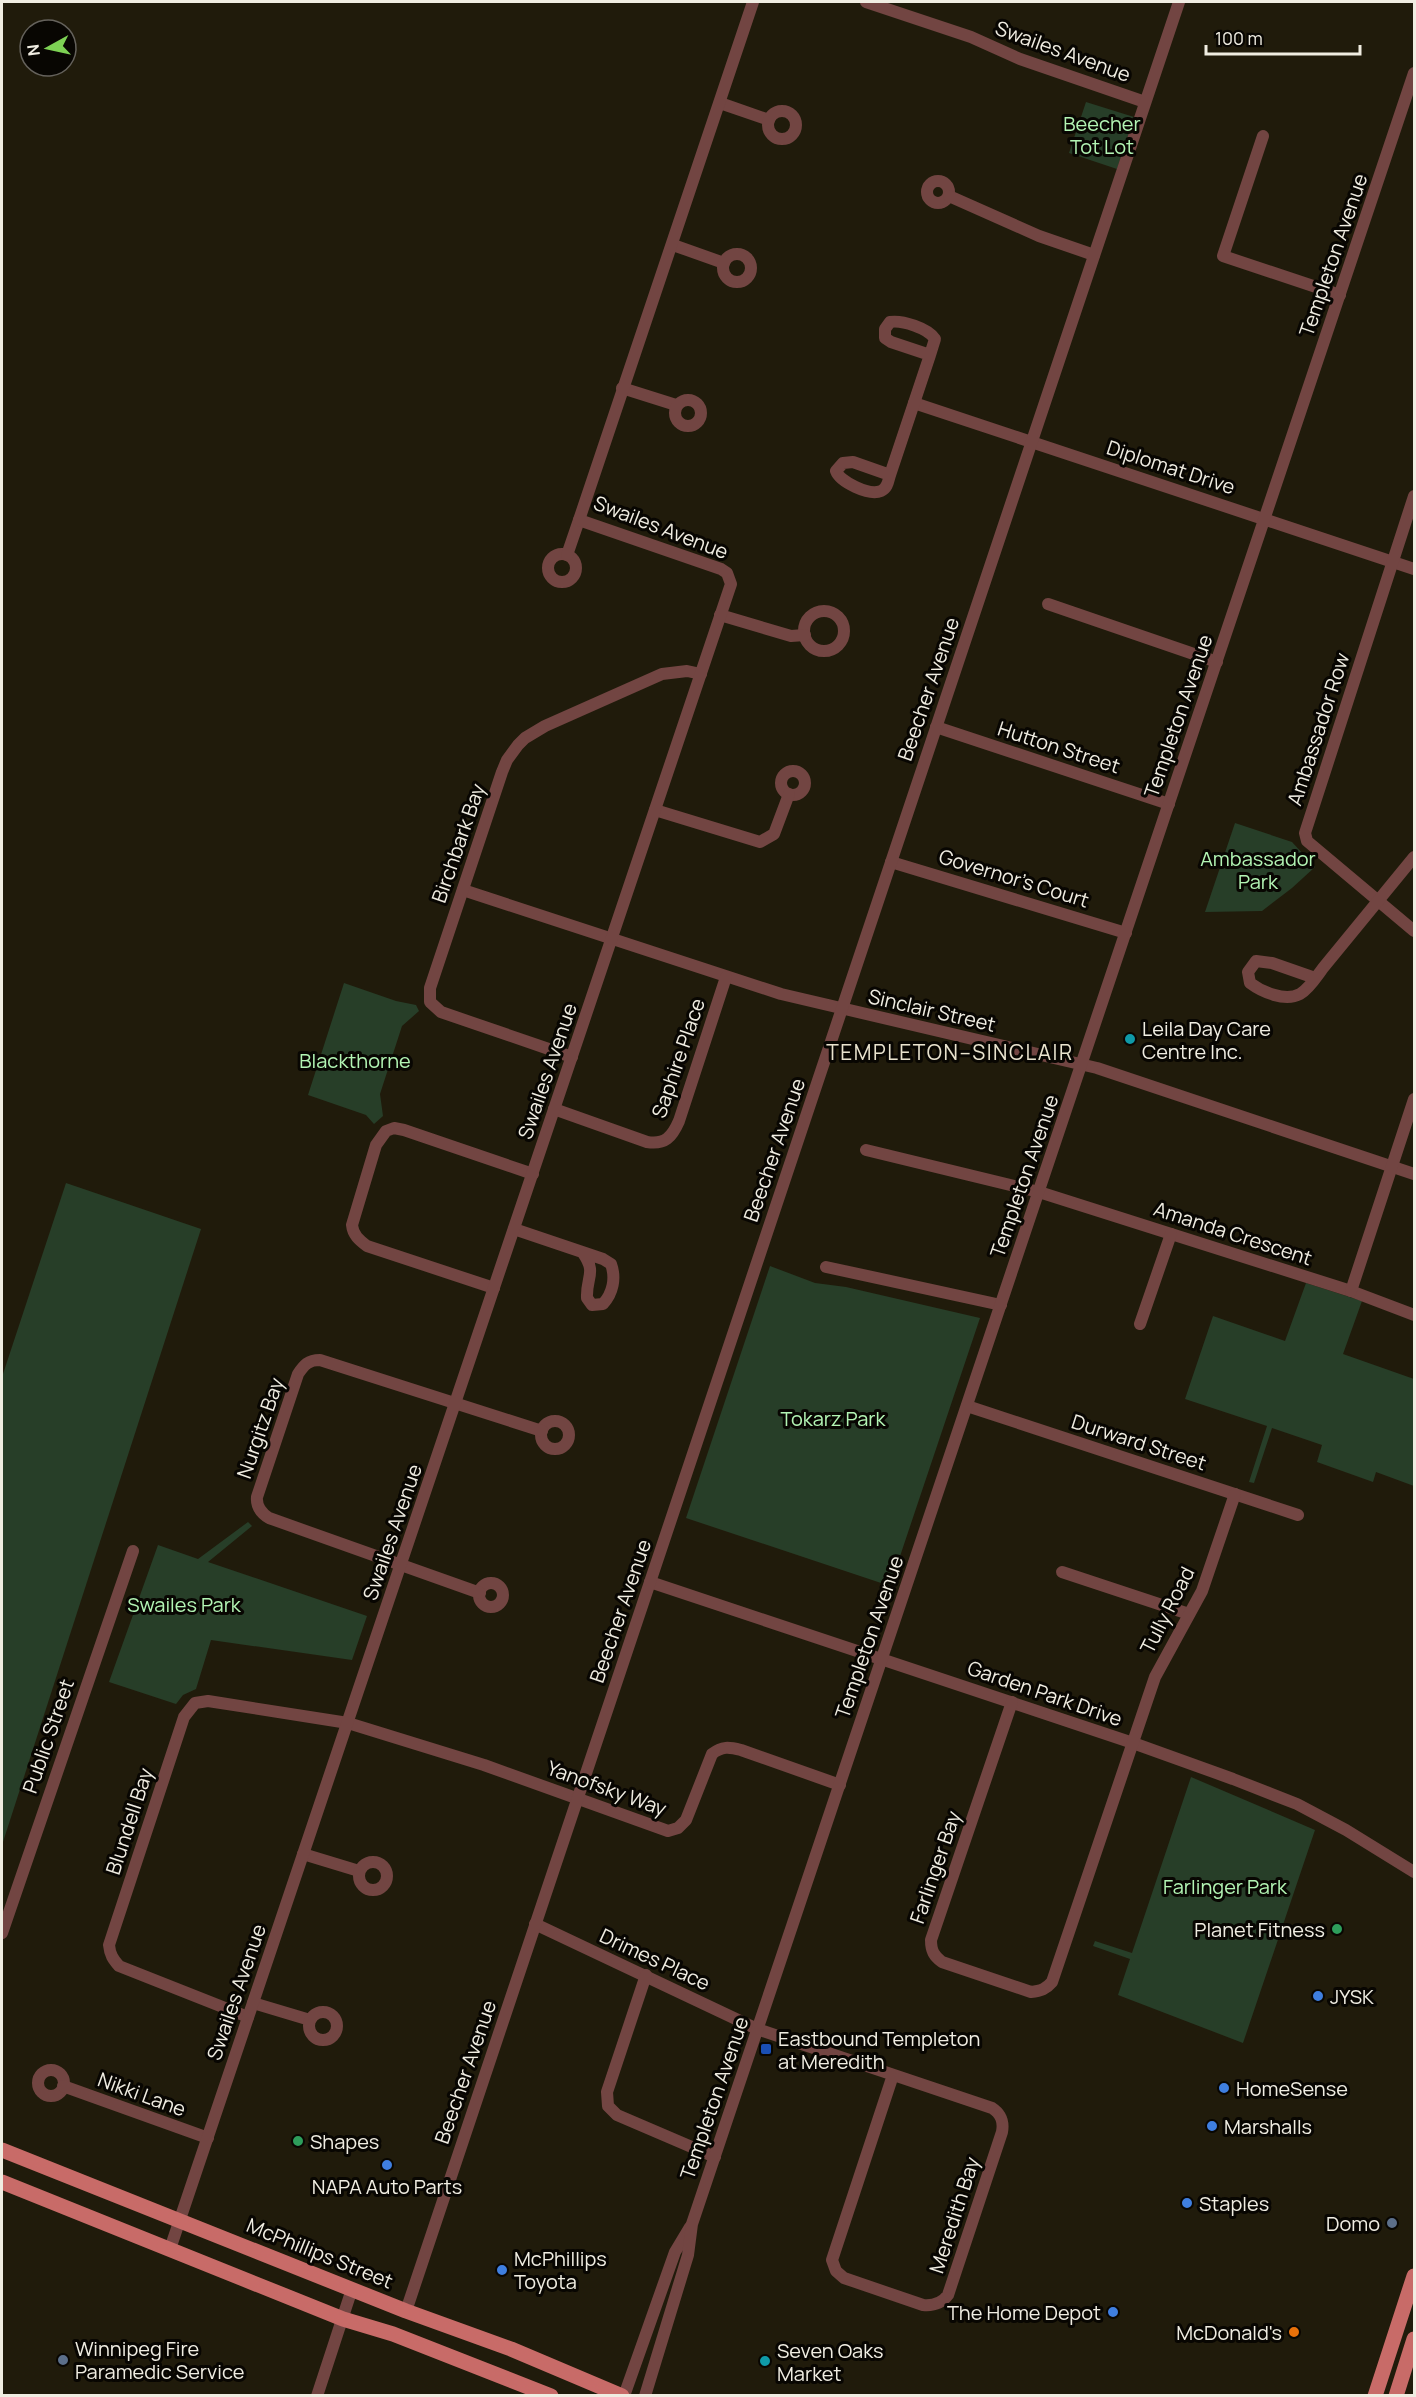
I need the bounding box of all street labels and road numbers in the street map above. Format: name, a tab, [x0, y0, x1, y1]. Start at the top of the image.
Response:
street label: Swailes Avenue	[992, 14, 1134, 88]
street label: Templeton Avenue	[1292, 170, 1374, 340]
street label: Diplomat Drive	[1103, 434, 1239, 500]
street label: Swailes Avenue	[590, 489, 732, 565]
street label: Beecher Avenue	[891, 614, 965, 764]
street label: Templeton Avenue	[1137, 631, 1219, 801]
street label: Ambassador Row	[1281, 649, 1355, 809]
street label: Hutton Street	[995, 715, 1123, 779]
street label: Birchbark Bay	[425, 779, 491, 906]
street label: Governor's Court	[936, 842, 1092, 914]
street label: Sinclair Street	[866, 982, 998, 1038]
street label: Saphire Place	[645, 995, 711, 1121]
street label: Swailes Avenue	[511, 999, 583, 1143]
street label: Beecher Avenue	[737, 1075, 811, 1225]
street label: Templeton Avenue	[983, 1091, 1065, 1261]
street label: Amanda Crescent	[1150, 1195, 1316, 1271]
street label: Nurgitz Bay	[230, 1374, 290, 1482]
street label: Durward Street	[1068, 1408, 1210, 1476]
street label: Swailes Avenue	[356, 1460, 428, 1604]
street label: Beecher Avenue	[583, 1536, 657, 1686]
street label: Templeton Avenue	[828, 1552, 910, 1722]
street label: Tully Road	[1134, 1562, 1200, 1658]
street label: Garden Park Drive	[964, 1654, 1126, 1732]
street label: Public Street	[16, 1675, 80, 1797]
street label: Yanofsky Way	[544, 1754, 671, 1822]
street label: Blundell Bay	[99, 1764, 159, 1878]
street label: Farlinger Bay	[903, 1807, 967, 1927]
street label: Swailes Avenue	[200, 1920, 272, 2064]
street label: Drimes Place	[595, 1922, 715, 1996]
street label: Beecher Avenue	[428, 1997, 502, 2147]
street label: Templeton Avenue	[673, 2013, 755, 2183]
street label: Nikki Lane	[94, 2066, 190, 2122]
street label: Meredith Bay	[922, 2153, 986, 2277]
street label: McPhillips Street	[243, 2211, 397, 2295]

